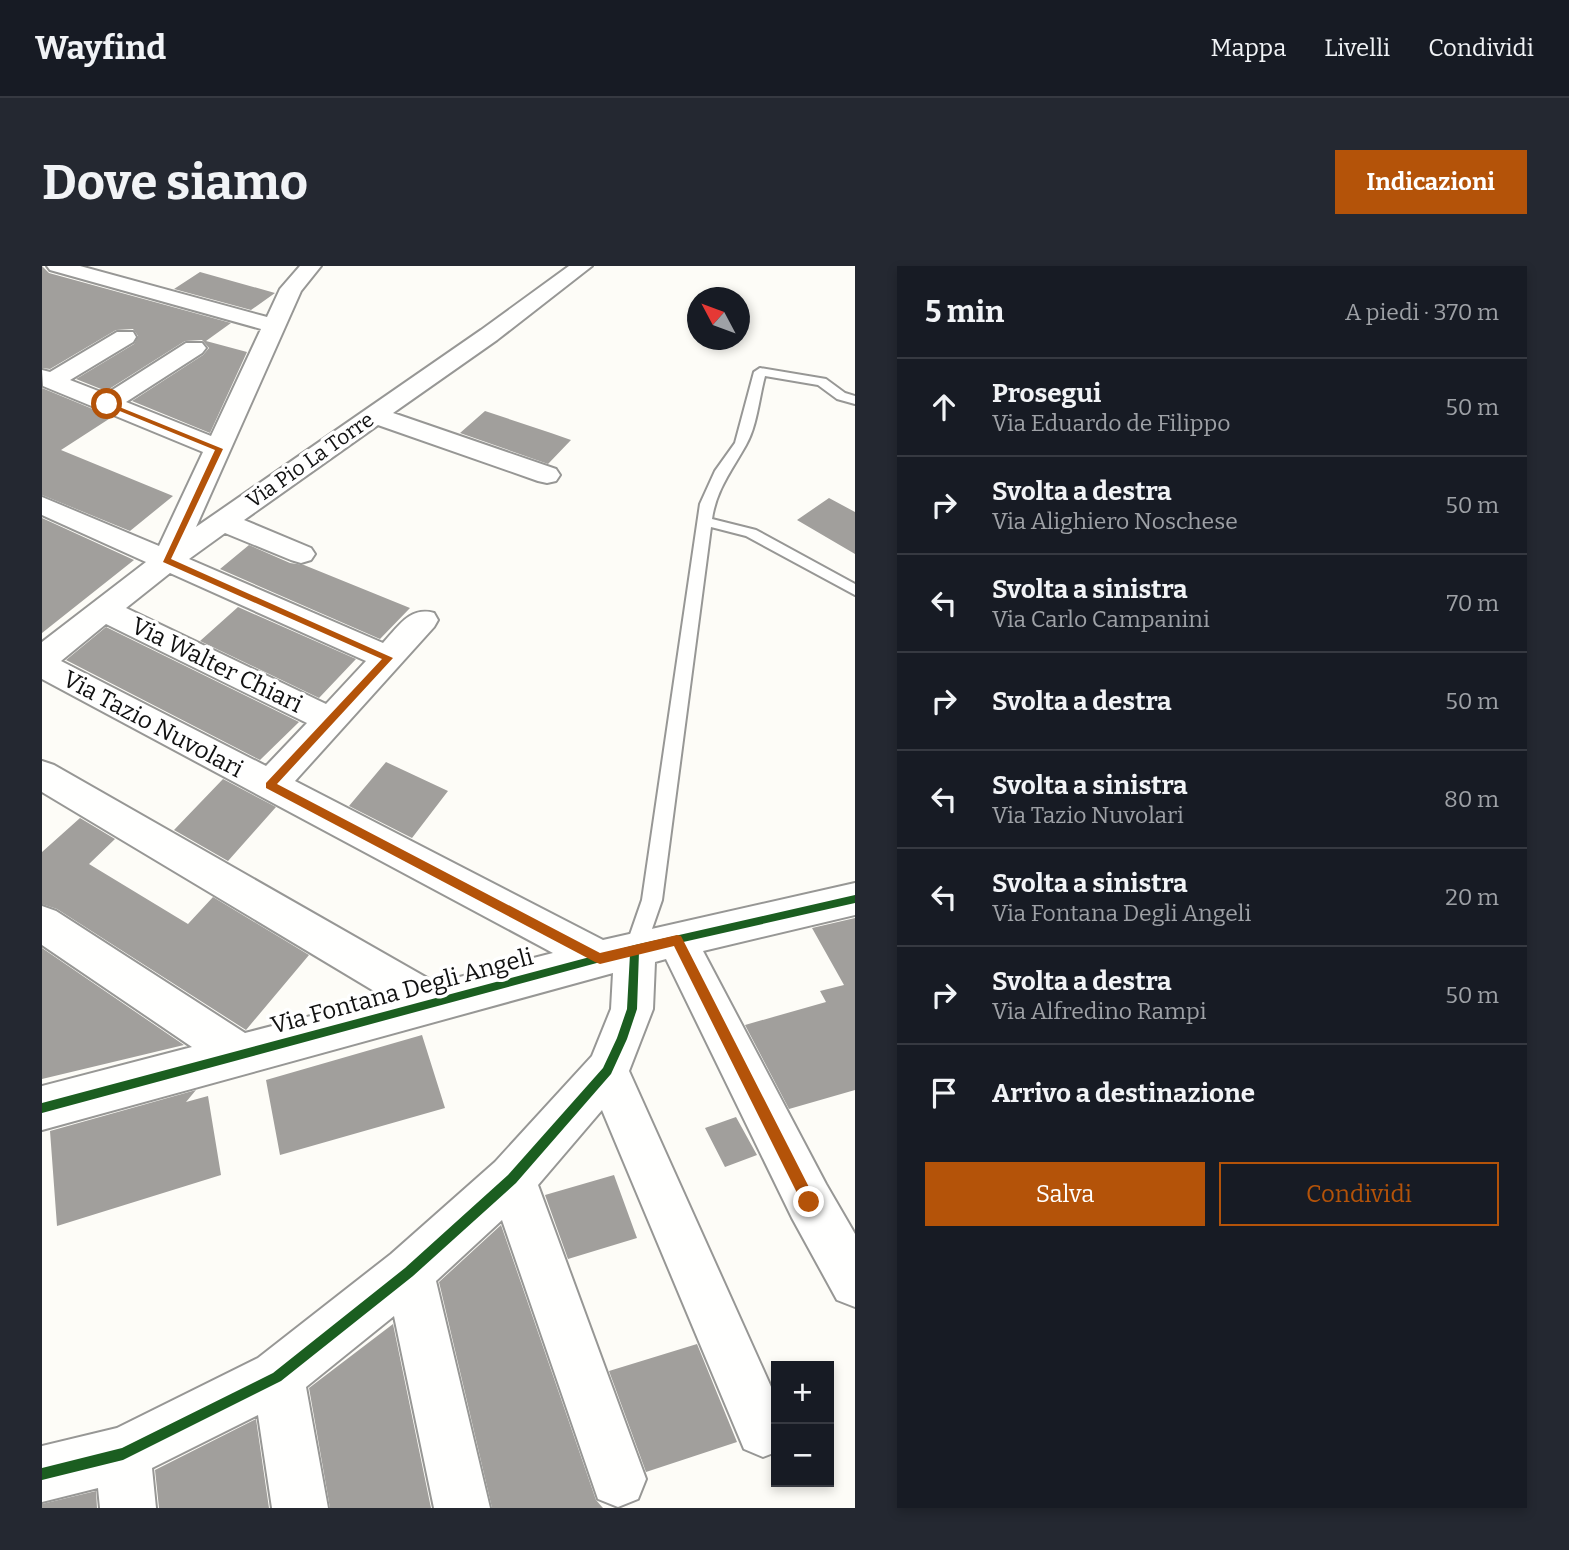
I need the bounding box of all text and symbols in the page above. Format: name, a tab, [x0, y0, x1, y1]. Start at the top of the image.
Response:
text: Wayfind	[35, 28, 166, 68]
text: Mappa	[1210, 34, 1286, 62]
text: Livelli	[1324, 34, 1390, 62]
text: Condividi	[1428, 34, 1534, 62]
button: Indicazioni	[1335, 150, 1527, 214]
text: Dove siamo	[42, 153, 308, 212]
north arrow	[687, 287, 750, 350]
text: 5 min	[925, 294, 1004, 330]
text: A piedi · 370 m	[1345, 298, 1499, 326]
text: Prosegui	[992, 378, 1101, 409]
route start	[91, 388, 122, 419]
icon: ahead	[925, 388, 963, 426]
text: 50 m	[1445, 393, 1499, 421]
street label: Via Pio La Torre	[241, 406, 379, 514]
text: Via Eduardo de Filippo	[992, 409, 1230, 437]
text: Svolta a destra	[992, 476, 1171, 507]
icon: right	[925, 486, 963, 524]
text: 50 m	[1445, 491, 1499, 519]
text: Via Alighiero Noschese	[992, 507, 1238, 535]
text: Svolta a sinistra	[992, 574, 1188, 605]
icon: left	[925, 584, 963, 622]
text: 70 m	[1447, 589, 1499, 617]
text: Via Carlo Campanini	[992, 605, 1210, 633]
street label: Via Walter Chiari	[127, 611, 307, 719]
street label: Via Tazio Nuvolari	[58, 665, 248, 783]
icon: right	[925, 682, 963, 720]
text: Svolta a destra	[992, 686, 1171, 717]
text: 50 m	[1445, 687, 1499, 715]
text: Svolta a sinistra	[992, 770, 1188, 801]
icon: left	[925, 780, 963, 818]
text: 80 m	[1444, 785, 1499, 813]
text: Via Tazio Nuvolari	[992, 801, 1184, 829]
text: Svolta a sinistra	[992, 868, 1188, 899]
icon: left	[925, 878, 963, 916]
text: 20 m	[1445, 883, 1499, 911]
text: Via Fontana Degli Angeli	[992, 899, 1251, 927]
street label: Via Fontana Degli Angeli	[268, 942, 536, 1040]
text: Svolta a destra	[992, 966, 1171, 997]
icon: right	[925, 976, 963, 1014]
text: 50 m	[1445, 981, 1499, 1009]
text: Via Alfredino Rampi	[992, 997, 1207, 1025]
icon: arrive	[925, 1074, 963, 1112]
text: Arrivo a destinazione	[992, 1078, 1255, 1109]
button: Salva	[925, 1162, 1205, 1226]
button: Condividi	[1219, 1162, 1499, 1226]
route end	[793, 1186, 824, 1217]
map controls	[771, 1361, 834, 1487]
button: +	[771, 1361, 834, 1424]
button: −	[771, 1424, 834, 1487]

